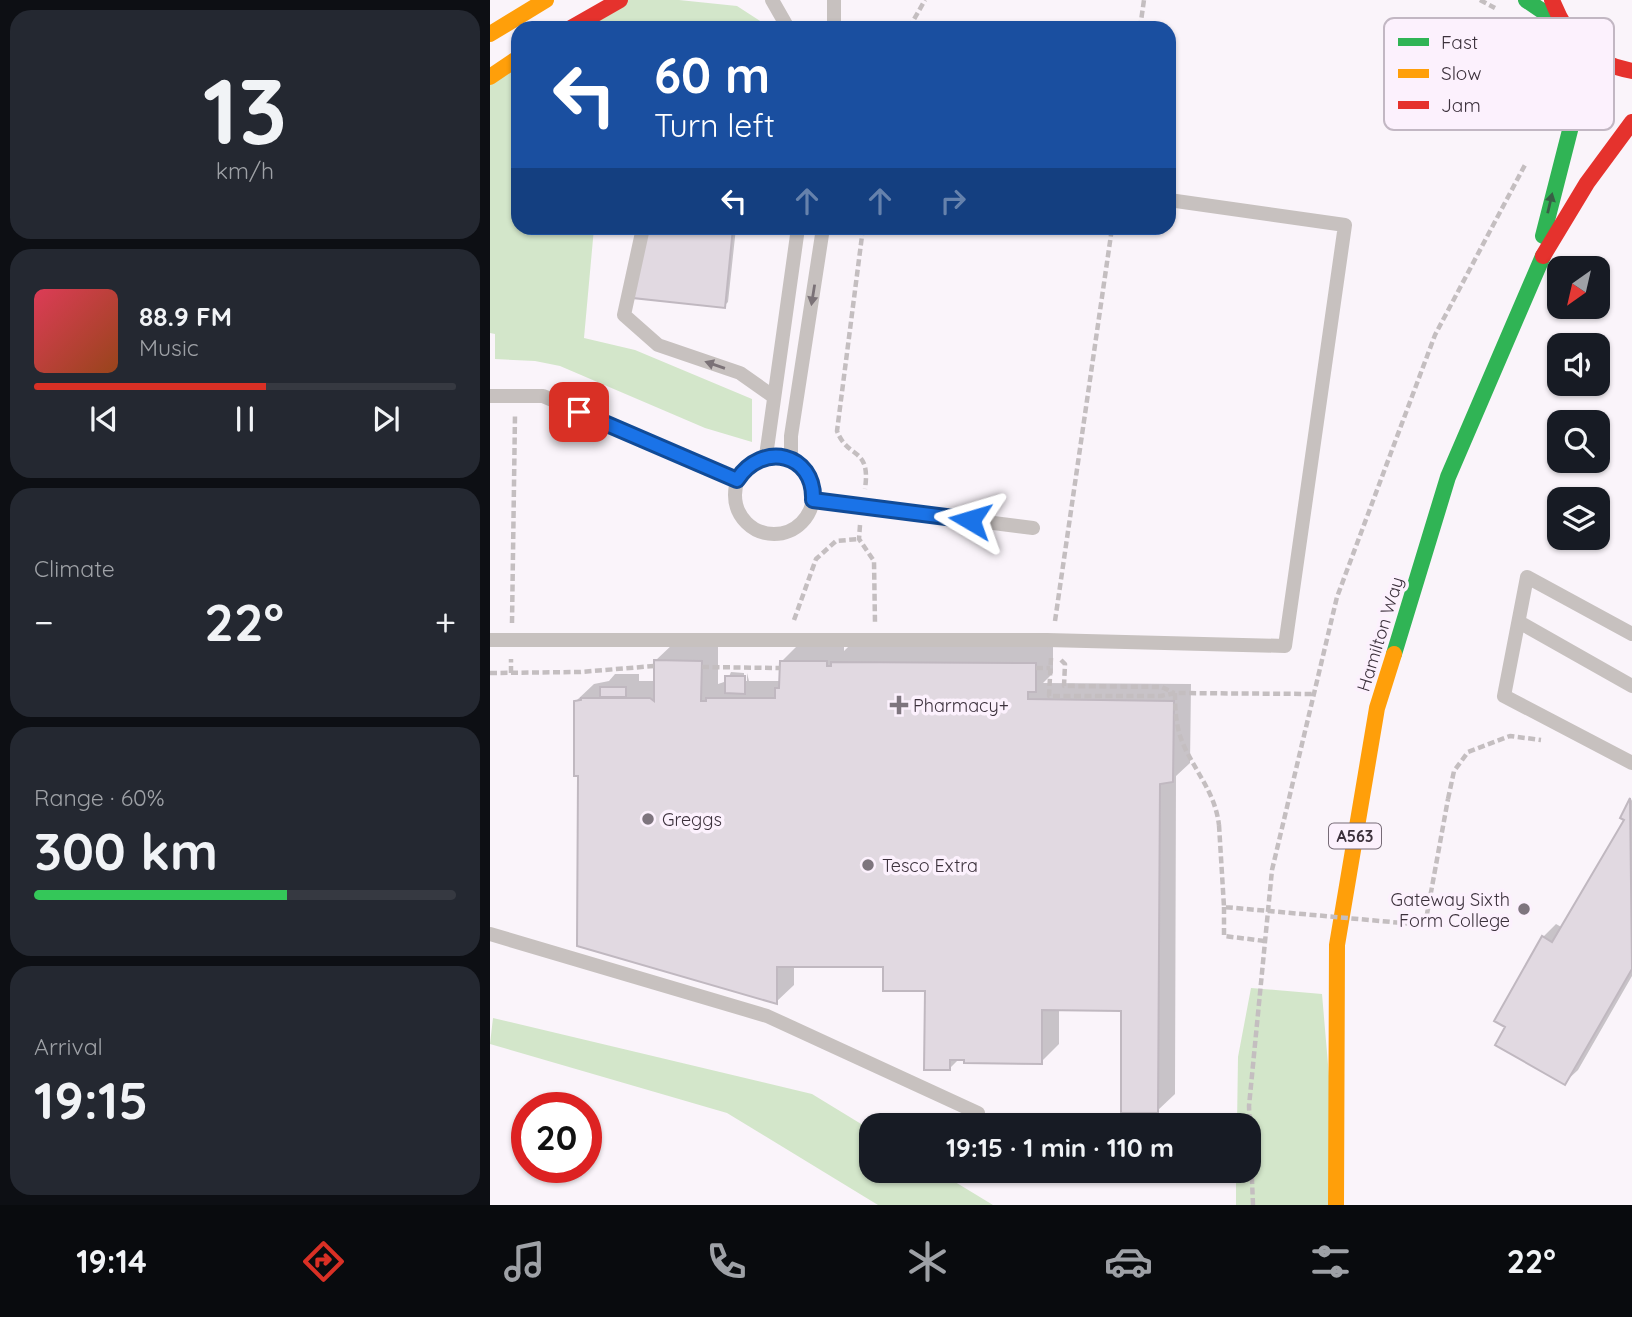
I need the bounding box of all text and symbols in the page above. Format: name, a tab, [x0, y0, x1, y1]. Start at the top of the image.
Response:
legend	[1384, 18, 1614, 130]
text: Fast	[1441, 30, 1478, 54]
text: 60 m	[654, 44, 770, 105]
icon: left	[539, 49, 630, 140]
text: 13	[203, 53, 287, 167]
text: Slow	[1441, 61, 1482, 85]
text: Jam	[1441, 93, 1481, 117]
text: Turn left	[654, 105, 775, 145]
text: km/h	[216, 156, 274, 185]
icon: left	[715, 182, 753, 220]
icon: ahead	[788, 182, 826, 220]
icon: ahead	[861, 182, 899, 220]
icon: right	[934, 182, 972, 220]
one-way arrow	[1545, 192, 1556, 214]
north arrow	[1547, 256, 1610, 318]
map controls	[1547, 256, 1610, 550]
one-way arrow	[807, 284, 818, 306]
text: 88.9 FM	[139, 300, 232, 333]
text: Music	[139, 333, 199, 362]
button: sound	[1547, 333, 1610, 396]
one-way arrow	[704, 359, 725, 370]
pin	[549, 382, 609, 442]
icon: arrive	[560, 393, 598, 431]
icon: previous	[85, 400, 123, 438]
icon: pause	[226, 400, 264, 438]
icon: next	[367, 400, 405, 438]
button: search	[1547, 410, 1610, 473]
position arrow	[933, 483, 1007, 557]
button: layers	[1547, 487, 1610, 550]
text: Climate	[34, 554, 115, 583]
street label: Hamilton Way	[1352, 574, 1408, 694]
text: 22°	[204, 589, 284, 654]
text: −	[34, 598, 54, 646]
text: +	[435, 598, 456, 646]
place label: Pharmacy+	[913, 694, 1009, 717]
marker: Pharmacy+	[891, 697, 907, 713]
text: Range · 60%	[34, 783, 165, 812]
place label: Greggs	[662, 808, 722, 831]
marker: Greggs	[640, 811, 656, 827]
text: 300 km	[34, 818, 218, 883]
road number: A563	[1329, 824, 1381, 848]
place label: Tesco Extra	[882, 854, 978, 877]
marker: Tesco Extra	[860, 857, 876, 873]
place label: Gateway Sixth Form College	[1391, 888, 1510, 932]
marker: Gateway Sixth Form College	[1516, 901, 1532, 917]
text: Arrival	[34, 1032, 103, 1061]
text: 19:15	[34, 1067, 148, 1132]
speed limit sign: 20	[511, 1092, 602, 1183]
text: 19:15 · 1 min · 110 m	[946, 1131, 1174, 1164]
icon: directions	[299, 1237, 348, 1286]
icon: music	[500, 1237, 549, 1286]
icon: phone	[702, 1237, 751, 1286]
icon: climate	[903, 1237, 952, 1286]
icon: car	[1104, 1237, 1153, 1286]
icon: filters	[1306, 1237, 1355, 1286]
text: 19:14	[76, 1241, 147, 1281]
text: 22°	[1507, 1241, 1556, 1281]

